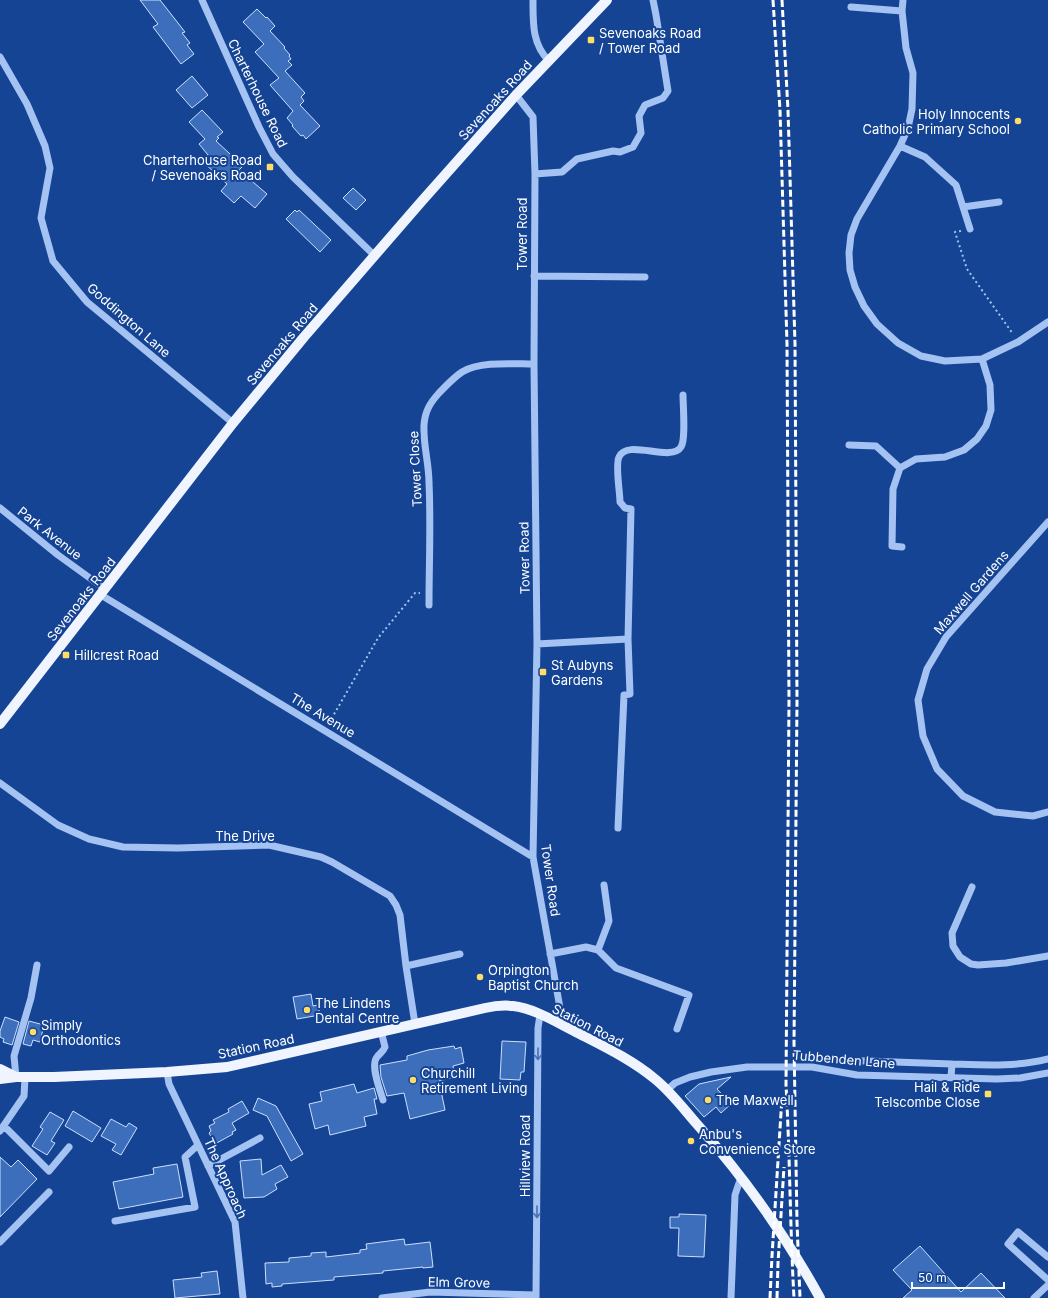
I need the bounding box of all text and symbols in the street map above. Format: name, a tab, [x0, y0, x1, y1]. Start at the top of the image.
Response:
place label: Sevenoaks Road / Tower Road	[599, 25, 701, 56]
marker: Sevenoaks Road / Tower Road	[586, 35, 596, 45]
street label: Charterhouse Road	[225, 36, 291, 150]
street label: Sevenoaks Road	[455, 57, 535, 143]
place label: Holy Innocents Catholic Primary School	[863, 106, 1010, 137]
marker: Holy Innocents Catholic Primary School	[1013, 116, 1023, 126]
place label: Charterhouse Road / Sevenoaks Road	[143, 152, 262, 183]
marker: Charterhouse Road / Sevenoaks Road	[265, 162, 275, 172]
street label: Tower Road	[514, 198, 530, 270]
street label: Goddington Lane	[84, 279, 174, 361]
street label: Sevenoaks Road	[243, 300, 321, 388]
street label: Tower Close	[405, 430, 425, 508]
street label: Park Avenue	[15, 503, 85, 563]
street label: Tower Road	[515, 521, 533, 595]
street label: Maxwell Gardens	[930, 547, 1012, 637]
street label: Sevenoaks Road	[43, 554, 119, 644]
place label: Hillcrest Road	[74, 647, 159, 663]
marker: Hillcrest Road	[61, 650, 71, 660]
place label: St Aubyns Gardens	[551, 657, 614, 688]
marker: St Aubyns Gardens	[538, 667, 548, 677]
street label: The Avenue	[288, 689, 358, 741]
street label: The Drive	[215, 828, 275, 844]
street label: Tower Road	[538, 843, 564, 917]
place label: Orpington Baptist Church	[488, 962, 579, 993]
marker: Orpington Baptist Church	[475, 972, 485, 982]
place label: The Lindens Dental Centre	[315, 995, 399, 1026]
street label: Station Road	[550, 1000, 626, 1050]
marker: The Lindens Dental Centre	[302, 1005, 312, 1015]
place label: Simply Orthodontics	[41, 1017, 121, 1048]
marker: Simply Orthodontics	[28, 1027, 38, 1037]
street label: Station Road	[216, 1030, 296, 1062]
one-way arrow	[534, 1047, 542, 1060]
street label: Tubbenden Lane	[792, 1047, 896, 1071]
place label: Churchill Retirement Living	[421, 1065, 528, 1096]
marker: Churchill Retirement Living	[408, 1075, 418, 1085]
place label: Hail & Ride Telscombe Close	[874, 1079, 980, 1110]
marker: Hail & Ride Telscombe Close	[983, 1089, 993, 1099]
place label: The Maxwell	[716, 1092, 794, 1108]
marker: The Maxwell	[703, 1095, 713, 1105]
street label: Hillview Road	[517, 1115, 533, 1197]
place label: Anbu's Convenience Store	[699, 1126, 816, 1157]
street label: The Approach	[201, 1135, 251, 1221]
marker: Anbu's Convenience Store	[686, 1136, 696, 1146]
one-way arrow	[533, 1205, 541, 1218]
scale bar	[912, 1264, 1004, 1290]
text: 50 m	[918, 1270, 947, 1285]
street label: Elm Grove	[428, 1273, 490, 1291]

